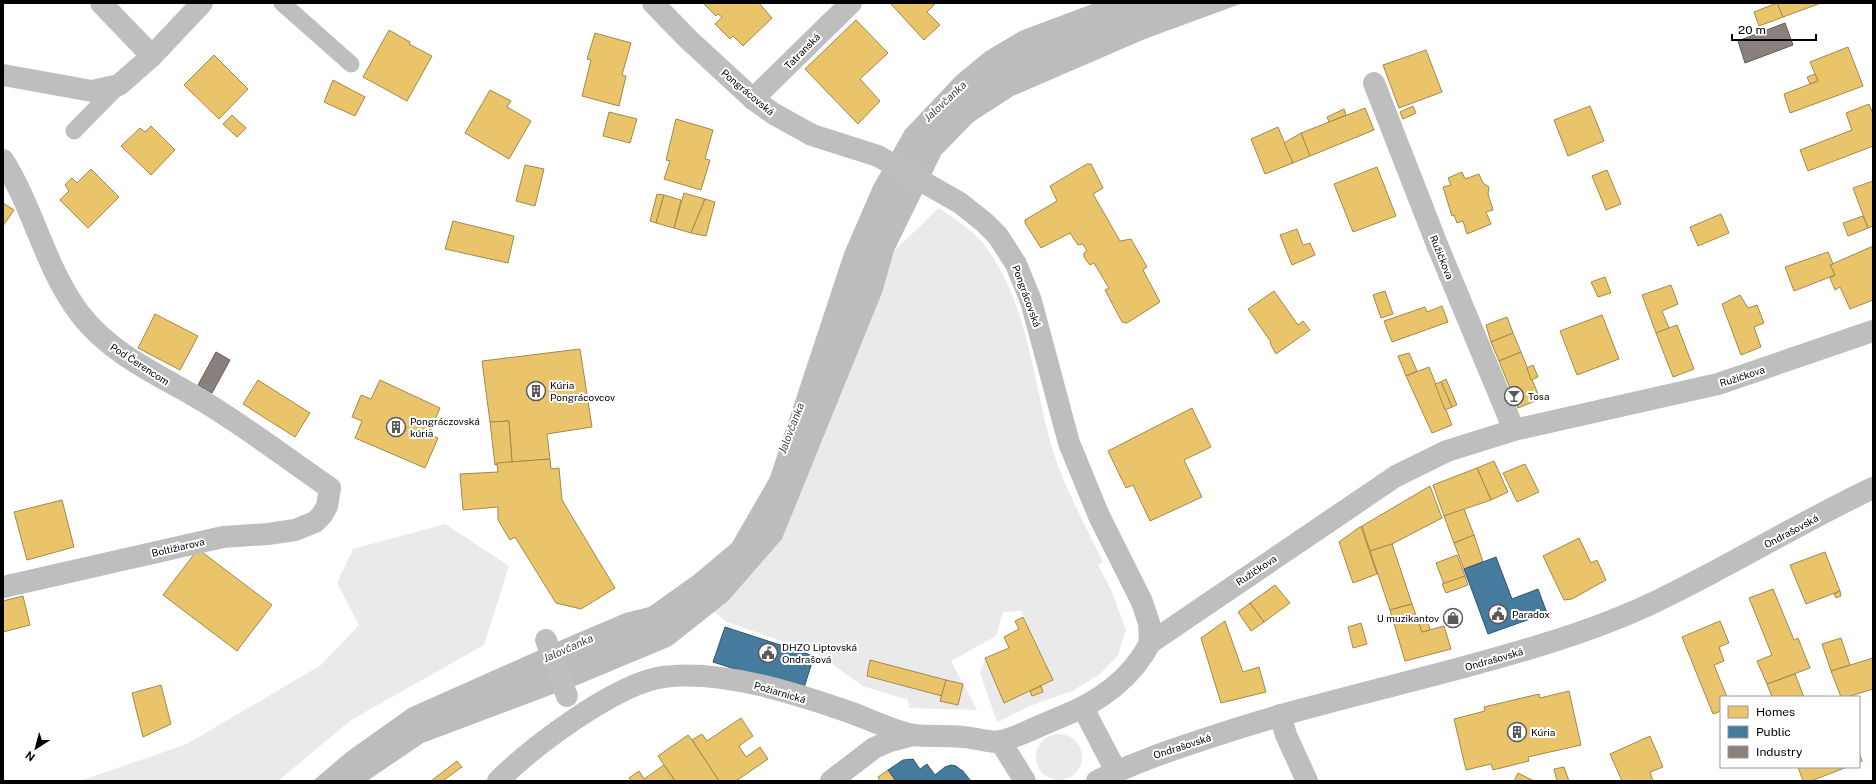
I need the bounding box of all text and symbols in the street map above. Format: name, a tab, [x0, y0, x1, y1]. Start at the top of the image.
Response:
scale bar	[1732, 16, 1816, 42]
text: 20 m	[1738, 23, 1766, 37]
street label: Tatranská	[782, 31, 822, 71]
street label: Pongrácovská	[719, 66, 777, 118]
water label: Jalovčanka	[921, 78, 969, 124]
street label: Ružičkova	[1428, 233, 1456, 281]
street label: Pongrácovská	[1010, 263, 1044, 329]
street label: Pod Čerencom	[108, 340, 172, 388]
street label: Ružičkova	[1718, 363, 1766, 389]
place label: Kúria Pongrácovcov	[550, 379, 615, 403]
building icon: Kúria Pongrácovcov	[525, 380, 547, 402]
bar icon: Tosa	[1503, 385, 1525, 407]
place label: Tosa	[1528, 390, 1549, 402]
water label: Jalovčanka	[776, 401, 806, 455]
place label: Pongráczovská kúria	[410, 415, 480, 439]
building icon: Pongráczovská kúria	[385, 416, 407, 438]
street label: Ondrašovská	[1762, 512, 1820, 550]
street label: Boltižiarova	[150, 535, 206, 559]
street label: Ružičkova	[1233, 552, 1279, 588]
public building icon: Paradox	[1487, 603, 1509, 625]
shop icon: U muzikantov	[1442, 607, 1464, 629]
place label: Paradox	[1512, 608, 1550, 620]
place label: U muzikantov	[1377, 612, 1439, 624]
water label: Jalovčanka	[541, 632, 595, 664]
place label: DHZO Liptovská Ondrašová	[782, 641, 857, 665]
public building icon: DHZO Liptovská Ondrašová	[757, 642, 779, 664]
street label: Ondrašovská	[1464, 645, 1524, 673]
street label: Požiarnická	[753, 679, 807, 705]
legend	[1720, 696, 1860, 768]
text: Homes	[1756, 705, 1795, 719]
building icon: Kúria	[1506, 721, 1528, 743]
text: Public	[1756, 725, 1791, 739]
place label: Kúria	[1531, 726, 1555, 738]
north arrow	[16, 728, 56, 768]
street label: Ondrašovská	[1152, 731, 1212, 761]
text: Industry	[1756, 745, 1803, 759]
text: N	[23, 749, 37, 763]

